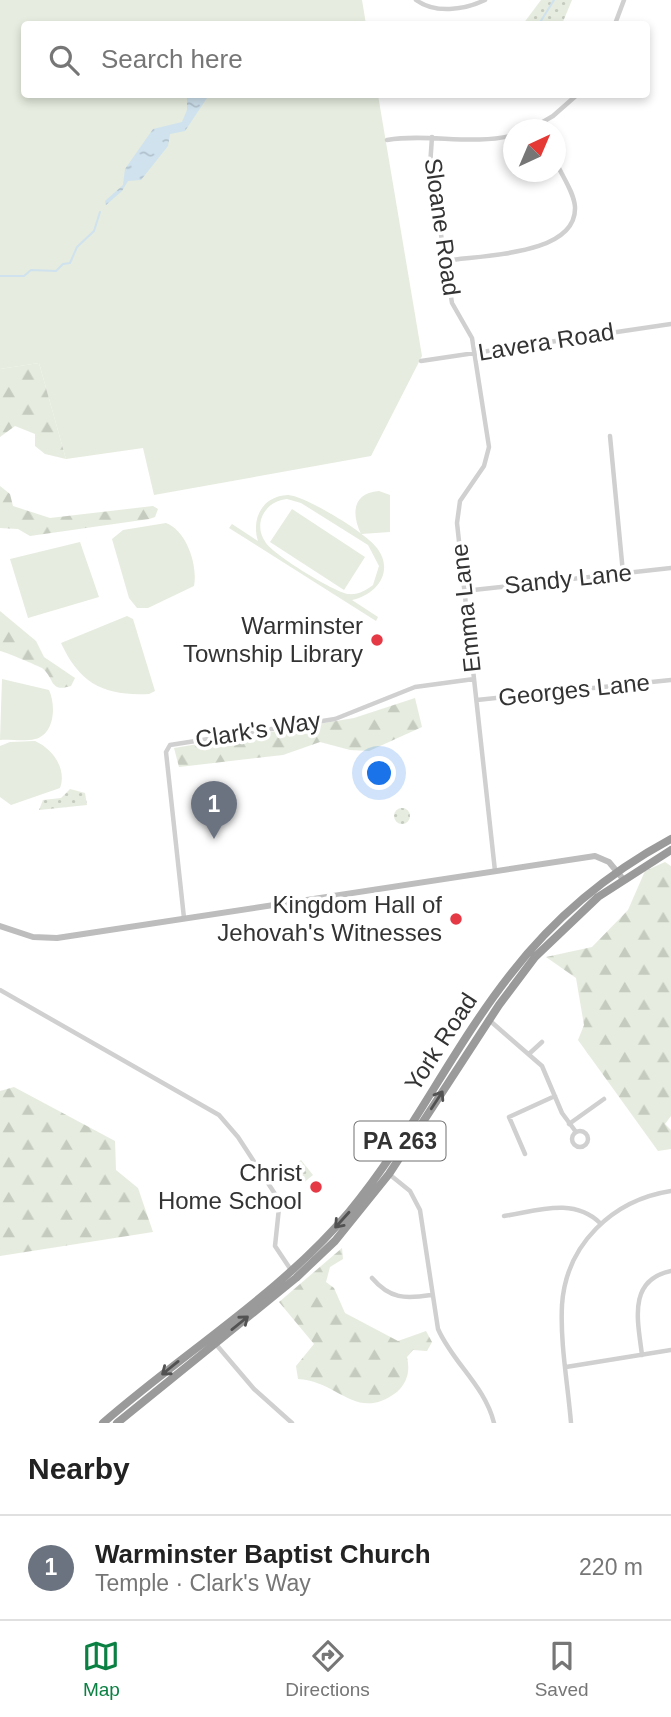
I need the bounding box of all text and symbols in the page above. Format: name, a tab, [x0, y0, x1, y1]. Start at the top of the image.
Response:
search box	[21, 21, 650, 98]
icon: search	[45, 41, 83, 79]
text: Search here	[101, 44, 243, 74]
north arrow	[503, 119, 566, 182]
street label: Sloane Road	[419, 156, 466, 298]
street label: Lavera Road	[476, 317, 616, 366]
street label: Emma Lane	[445, 542, 486, 674]
street label: Sandy Lane	[503, 558, 633, 599]
place label: Warminster Township Library	[183, 612, 363, 667]
marker: Warminster Township Library	[369, 632, 385, 648]
street label: Georges Lane	[497, 668, 651, 711]
street label: Clark's Way	[193, 706, 322, 753]
your location	[362, 756, 396, 790]
pin: 1	[191, 781, 237, 839]
place label: Kingdom Hall of Jehovah's Witnesses	[217, 891, 442, 946]
marker: Kingdom Hall of Jehovah's Witnesses	[448, 911, 464, 927]
street label: York Road	[399, 988, 482, 1096]
one-way arrow	[431, 1090, 445, 1110]
road number: PA 263	[354, 1122, 446, 1160]
place label: Christ Home School	[158, 1159, 302, 1214]
marker: Christ Home School	[308, 1179, 324, 1195]
one-way arrow	[334, 1210, 350, 1228]
one-way arrow	[230, 1316, 248, 1331]
one-way arrow	[161, 1360, 179, 1376]
text: Nearby	[28, 1452, 130, 1485]
text: Warminster Baptist Church	[95, 1539, 431, 1569]
text: 1	[45, 1554, 57, 1580]
text: 220 m	[579, 1554, 643, 1580]
text: Temple · Clark's Way	[95, 1570, 311, 1596]
tab: Map	[82, 1637, 120, 1701]
tab: Directions	[285, 1637, 370, 1701]
tab: Saved	[535, 1637, 589, 1701]

